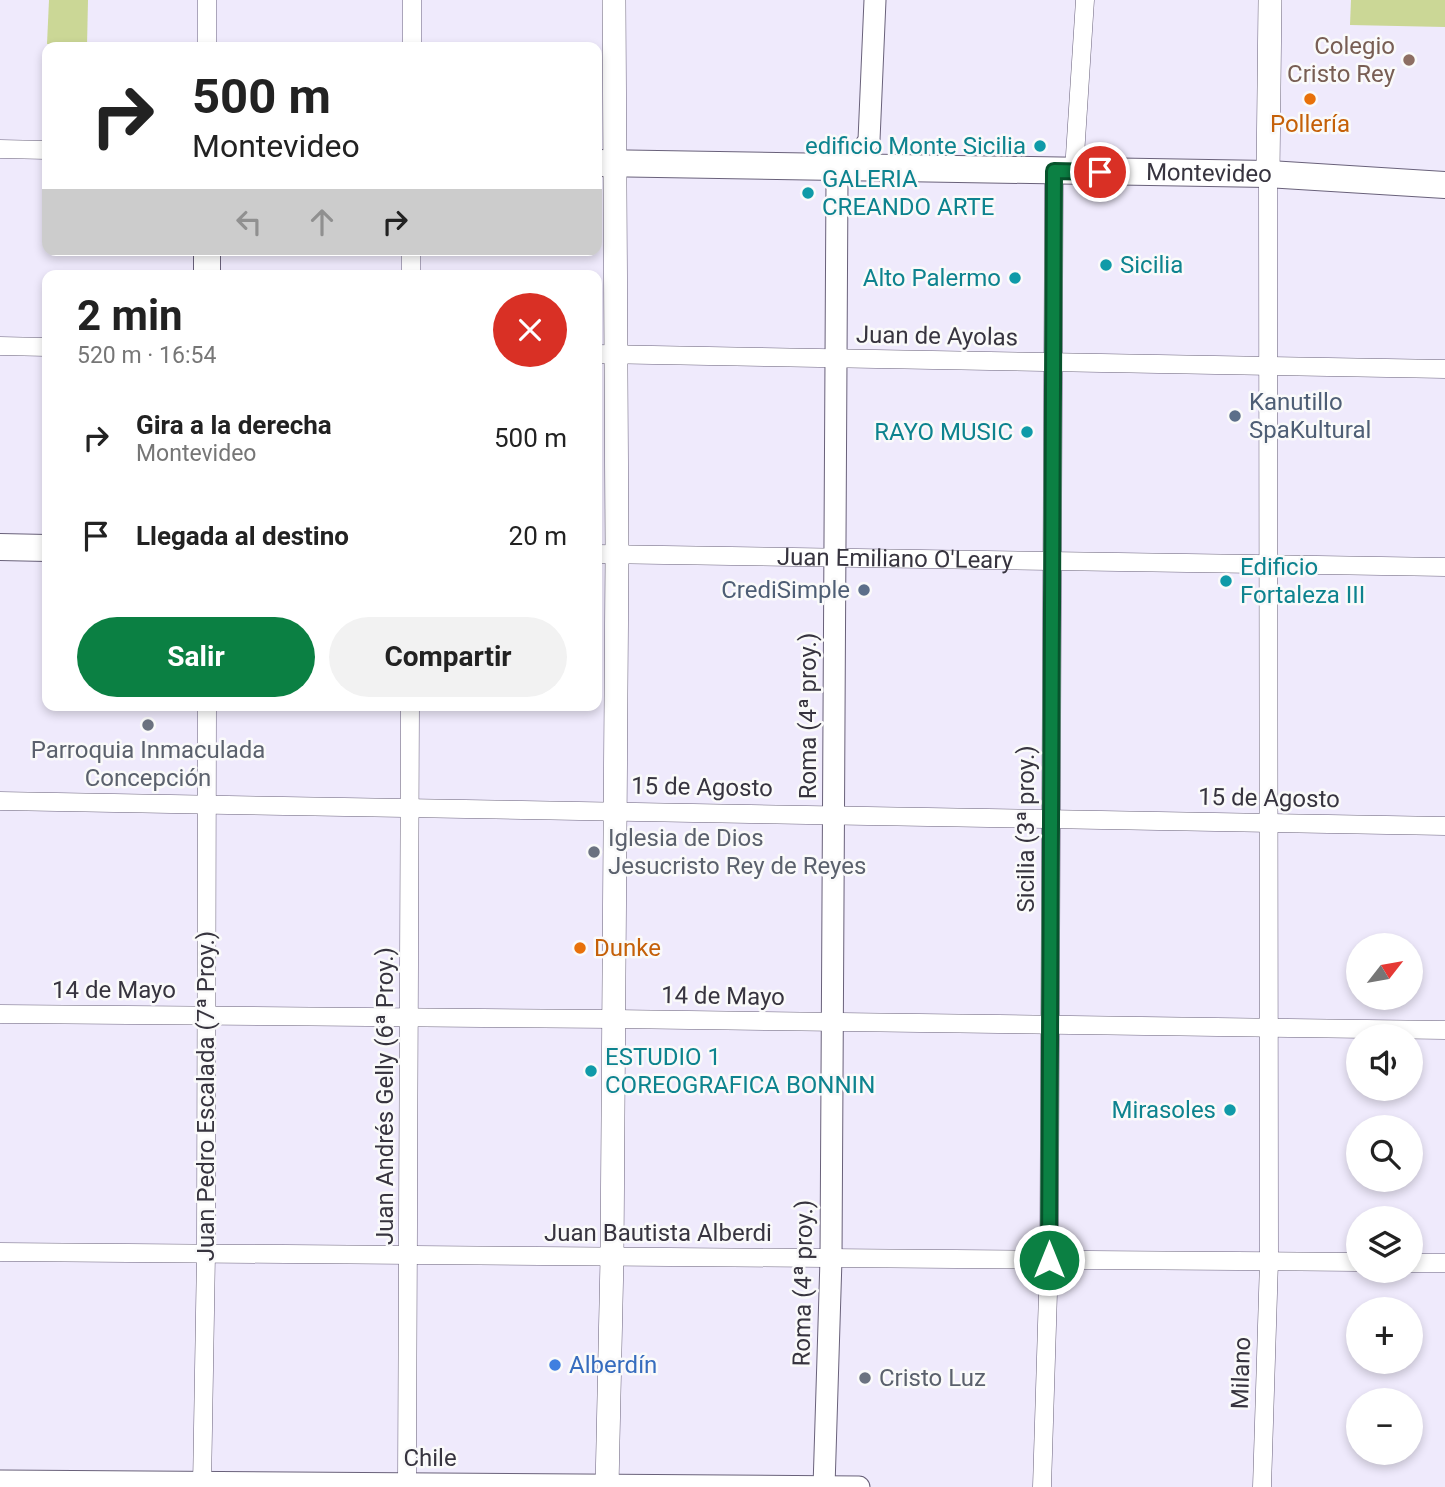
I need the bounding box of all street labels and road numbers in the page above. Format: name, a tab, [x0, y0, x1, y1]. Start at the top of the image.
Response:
street label: Montevideo	[1146, 158, 1272, 188]
street label: Juan de Ayolas	[856, 321, 1018, 351]
street label: Juan Emiliano O'Leary	[777, 543, 1014, 574]
street label: Roma (4ª proy.)	[794, 633, 822, 799]
street label: Sicilia (3ª proy.)	[1012, 745, 1040, 913]
street label: 15 de Agosto	[631, 772, 773, 802]
street label: 15 de Agosto	[1198, 783, 1340, 813]
street label: Juan Pedro Escalada (7ª Proy.)	[192, 931, 220, 1261]
street label: Juan Andrés Gelly (6ª Proy.)	[371, 947, 399, 1245]
street label: 14 de Mayo	[52, 976, 176, 1004]
street label: 14 de Mayo	[661, 981, 785, 1011]
street label: Roma (4ª proy.)	[788, 1199, 818, 1367]
street label: Juan Bautista Alberdi	[544, 1219, 772, 1247]
street label: Milano	[1226, 1336, 1256, 1410]
street label: Chile	[403, 1444, 457, 1472]

